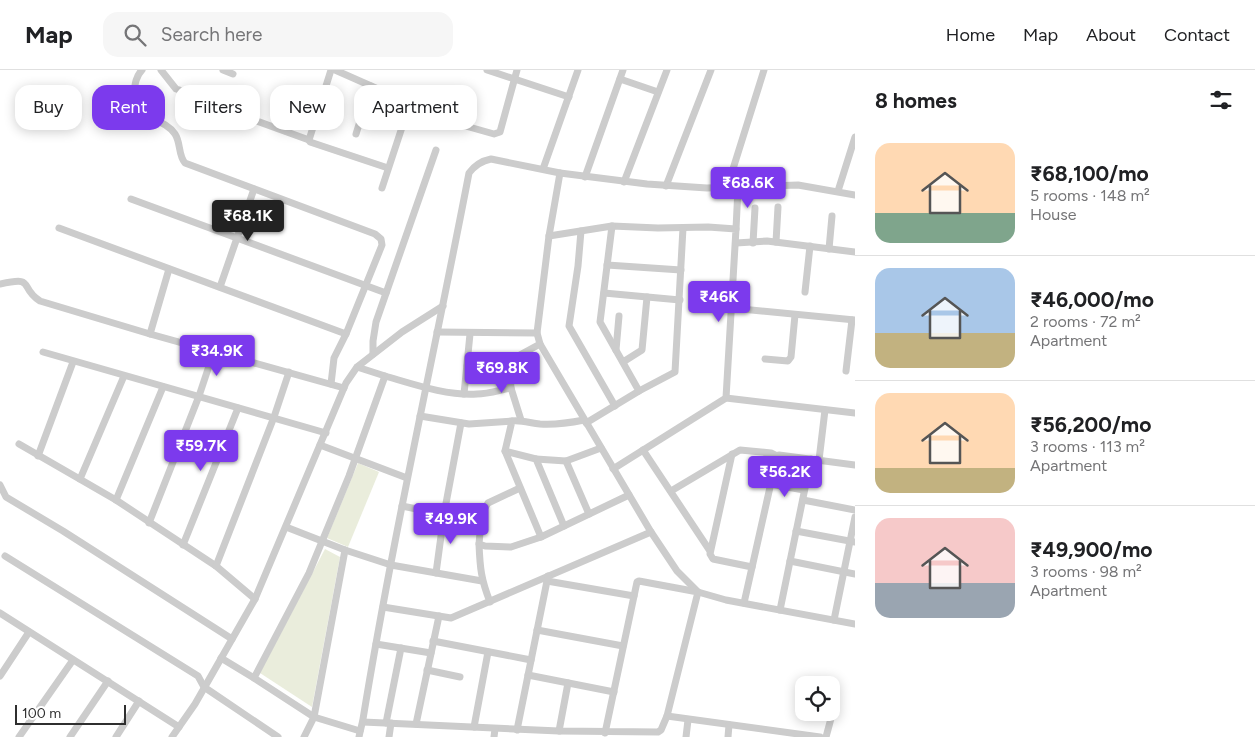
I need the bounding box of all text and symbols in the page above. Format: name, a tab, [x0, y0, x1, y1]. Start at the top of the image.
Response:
search box	[103, 12, 453, 57]
text: Map	[25, 20, 73, 49]
icon: search	[121, 21, 149, 49]
text: Search here	[161, 23, 262, 46]
text: Home	[946, 24, 995, 46]
text: Map	[1023, 24, 1058, 46]
text: About	[1086, 24, 1136, 46]
text: Contact	[1164, 24, 1230, 46]
chip: Buy	[15, 85, 82, 130]
chip: Rent	[92, 85, 165, 130]
chip: Filters	[175, 85, 260, 130]
chip: New	[270, 85, 344, 130]
chip: Apartment	[354, 85, 477, 130]
icon: filters	[1207, 86, 1235, 114]
text: 8 homes	[875, 88, 957, 113]
text: ₹68,100/mo	[1030, 161, 1149, 186]
icon: home	[915, 163, 975, 223]
pin: ₹68.6K	[707, 166, 789, 209]
text: ₹68.6K	[722, 173, 774, 192]
text: 5 rooms · 148 m²	[1030, 186, 1150, 205]
pin: ₹68.1K	[207, 200, 289, 242]
text: House	[1030, 205, 1076, 224]
text: ₹68.1K	[223, 206, 273, 225]
pin: ₹46K	[689, 280, 749, 323]
text: ₹46K	[699, 287, 739, 306]
text: ₹46,000/mo	[1030, 287, 1154, 312]
icon: home	[915, 288, 975, 348]
text: 2 rooms · 72 m²	[1030, 312, 1141, 331]
text: Apartment	[1030, 331, 1107, 350]
pin: ₹34.9K	[176, 334, 258, 377]
text: ₹34.9K	[191, 341, 243, 360]
pin: ₹69.8K	[461, 352, 543, 394]
text: ₹69.8K	[476, 358, 528, 377]
text: ₹56,200/mo	[1030, 412, 1151, 437]
icon: home	[915, 413, 975, 473]
pin: ₹59.7K	[160, 430, 242, 472]
text: ₹59.7K	[175, 436, 227, 455]
text: 3 rooms · 113 m²	[1030, 437, 1145, 456]
pin: ₹56.2K	[744, 456, 826, 498]
text: Apartment	[1030, 456, 1107, 475]
text: ₹56.2K	[759, 462, 811, 481]
pin: ₹49.9K	[410, 502, 492, 545]
text: ₹49.9K	[425, 509, 477, 528]
text: ₹49,900/mo	[1030, 537, 1152, 562]
icon: home	[915, 538, 975, 598]
text: 3 rooms · 98 m²	[1030, 562, 1142, 581]
text: Apartment	[1030, 581, 1107, 600]
map controls	[795, 676, 840, 721]
button: locate	[795, 676, 840, 721]
scale bar	[15, 702, 126, 725]
text: 100 m	[22, 705, 61, 722]

